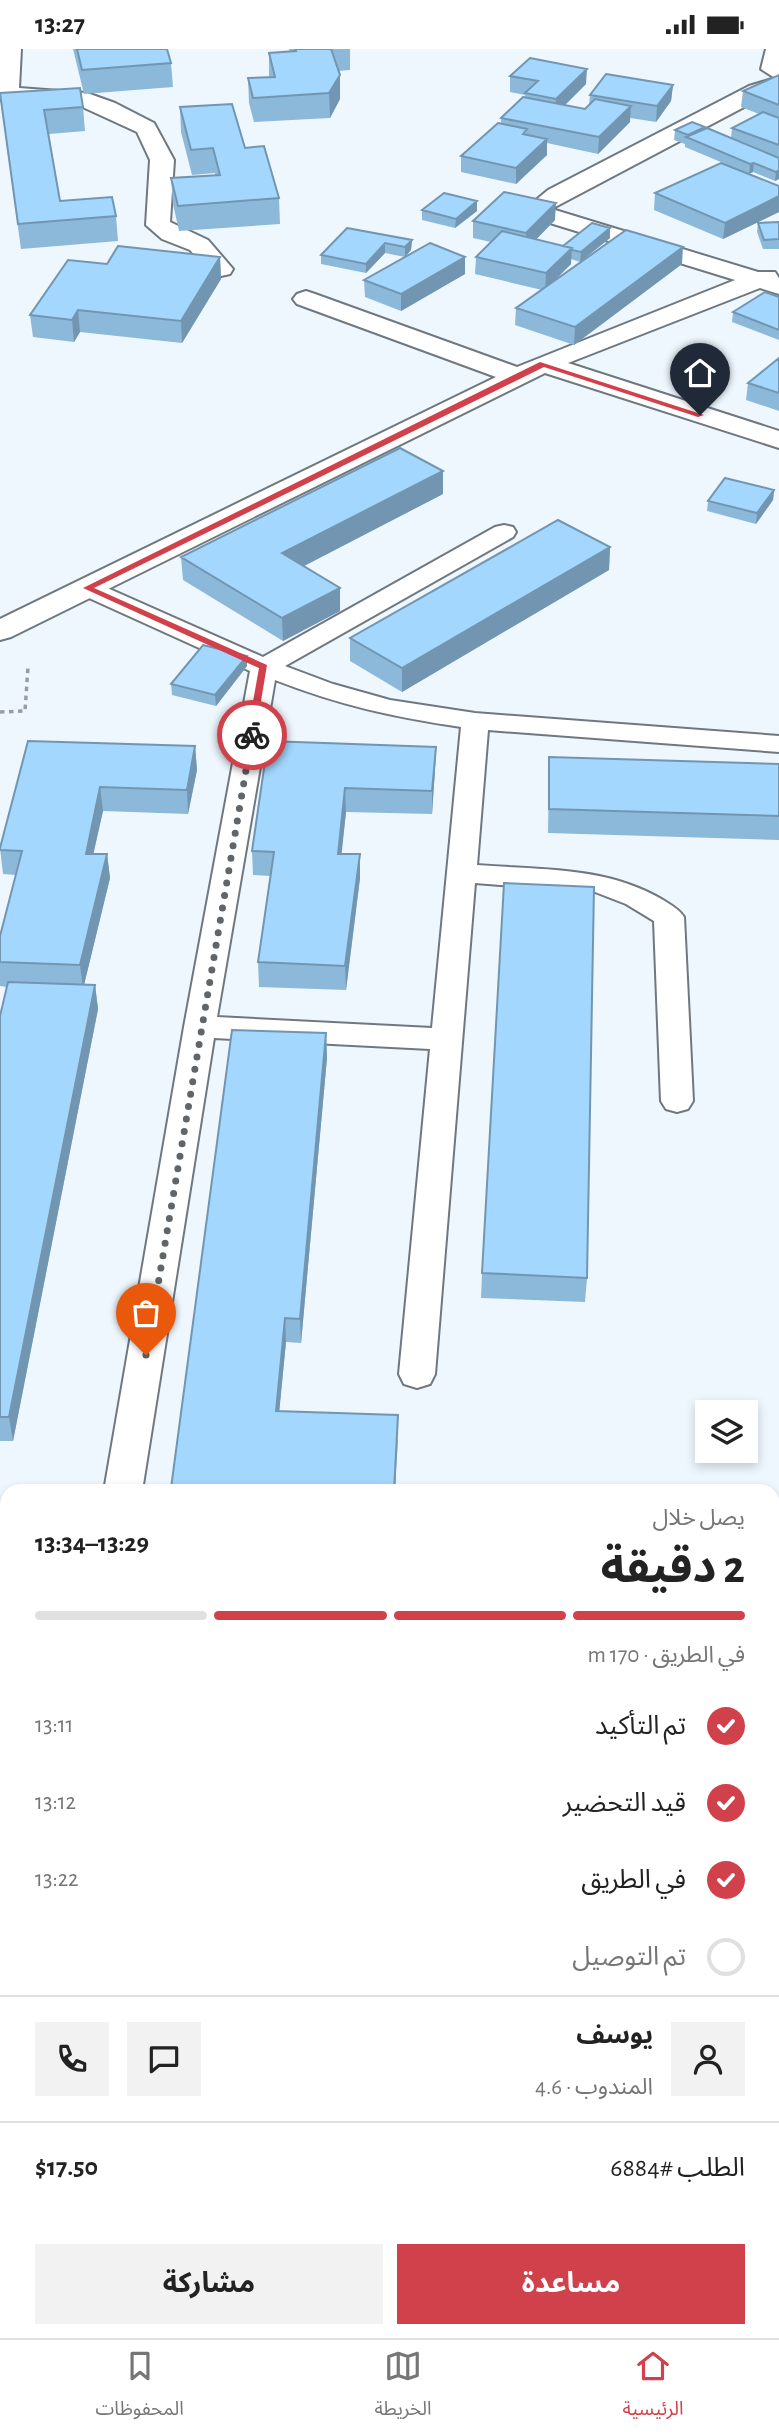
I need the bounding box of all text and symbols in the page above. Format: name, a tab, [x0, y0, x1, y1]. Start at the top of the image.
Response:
text: 13:27	[35, 11, 85, 37]
pin	[670, 343, 730, 415]
icon: home	[681, 354, 719, 392]
courier	[217, 700, 287, 770]
icon: bike	[233, 716, 271, 754]
pin	[116, 1283, 176, 1355]
icon: bag	[127, 1294, 165, 1332]
map controls	[695, 1400, 758, 1463]
button: layers	[695, 1400, 758, 1463]
text: يصل خلال	[652, 1507, 745, 1530]
text: 13:29–13:34	[35, 1530, 149, 1556]
text: 2 دقيقة	[601, 1545, 745, 1591]
text: في الطريق · 170 m	[588, 1644, 745, 1667]
icon: check	[707, 1707, 745, 1745]
text: تم التأكيد	[595, 1713, 686, 1739]
text: 13:11	[35, 1714, 73, 1737]
icon: check	[707, 1784, 745, 1822]
text: قيد التحضير	[563, 1790, 686, 1816]
text: 13:12	[35, 1791, 76, 1814]
icon: check	[707, 1861, 745, 1899]
text: في الطريق	[581, 1867, 686, 1893]
text: 13:22	[35, 1868, 79, 1891]
text: تم التوصيل	[572, 1944, 686, 1970]
button: phone	[35, 2022, 109, 2096]
button: chat	[127, 2022, 201, 2096]
text: يوسف	[576, 2022, 653, 2048]
button: person	[671, 2022, 745, 2096]
text: المندوب · 4.6	[535, 2076, 653, 2099]
text: $17.50	[35, 2154, 98, 2180]
text: الطلب #6884	[610, 2155, 745, 2181]
button: مشاركة	[35, 2244, 383, 2324]
button: مساعدة	[397, 2244, 745, 2324]
tab: المحفوظات	[95, 2347, 184, 2429]
tab: الخريطة	[375, 2347, 432, 2429]
tab: الرئيسية	[622, 2347, 684, 2429]

